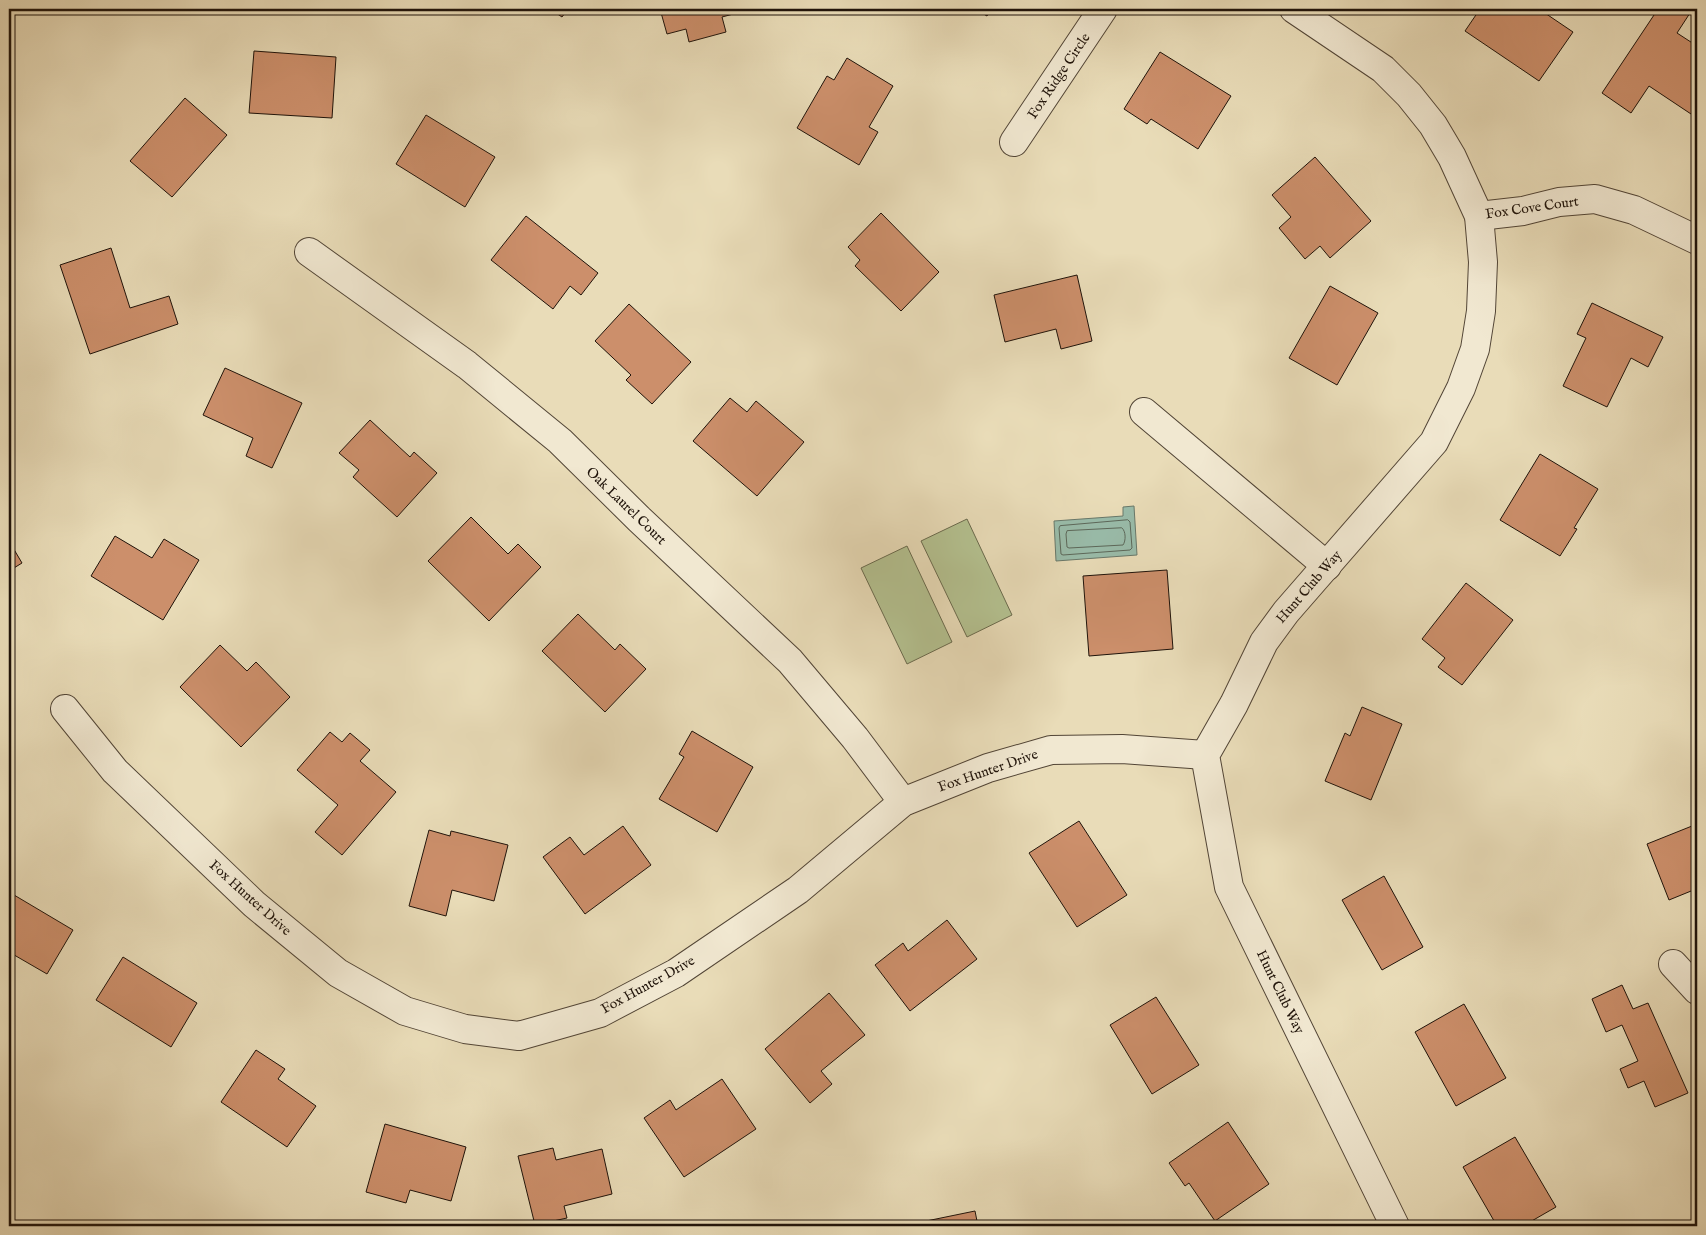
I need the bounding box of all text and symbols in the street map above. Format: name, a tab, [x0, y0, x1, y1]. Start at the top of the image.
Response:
street label: Fox Ridge Circle	[1024, 29, 1095, 122]
street label: Fox Cove Court	[1484, 193, 1580, 223]
street label: Oak Laurel Court	[582, 463, 670, 549]
street label: Hunt Club Way	[1272, 547, 1346, 627]
street label: Fox Hunter Drive	[936, 745, 1041, 797]
street label: Fox Hunter Drive	[205, 856, 295, 940]
street label: Hunt Club Way	[1252, 947, 1308, 1037]
street label: Fox Hunter Drive	[598, 951, 699, 1018]

